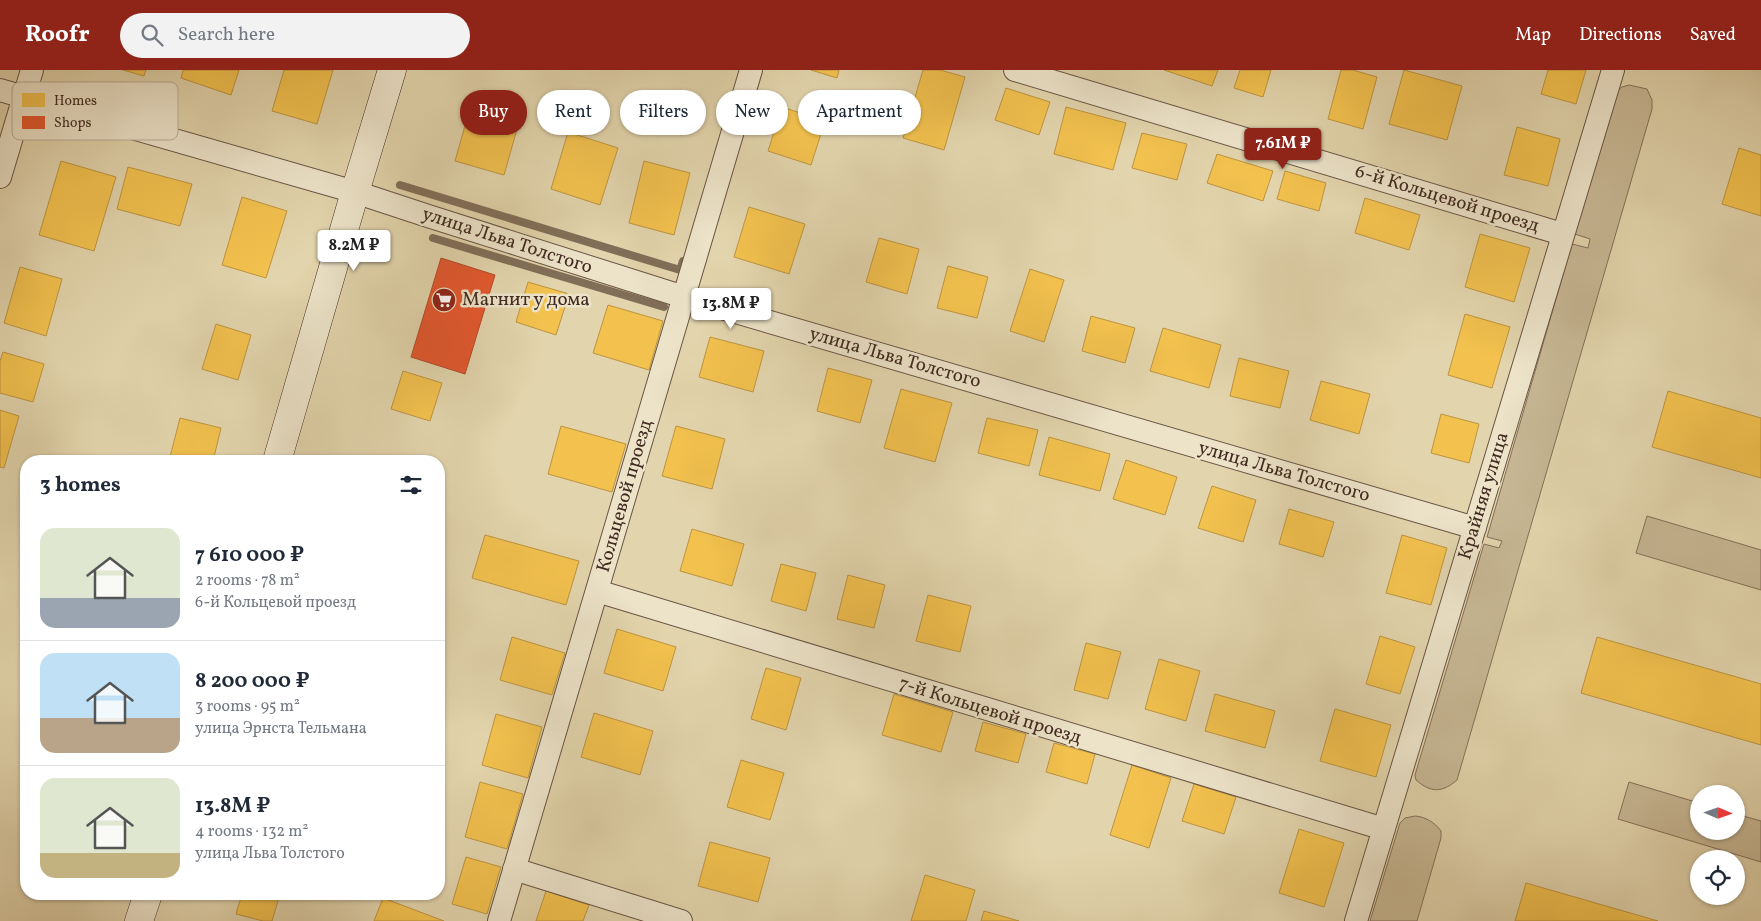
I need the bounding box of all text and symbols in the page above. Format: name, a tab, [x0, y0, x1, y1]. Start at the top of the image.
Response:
search box	[120, 13, 470, 58]
text: Roofr	[25, 18, 90, 52]
icon: search	[138, 21, 166, 49]
text: Search here	[178, 22, 275, 48]
text: Map	[1515, 23, 1551, 48]
text: Directions	[1579, 23, 1662, 48]
text: Saved	[1690, 23, 1736, 48]
legend	[12, 82, 178, 140]
chip: Buy	[460, 90, 527, 135]
chip: Rent	[537, 90, 610, 135]
chip: Filters	[620, 90, 706, 135]
chip: New	[716, 90, 788, 135]
chip: Apartment	[798, 90, 921, 135]
text: Homes	[54, 92, 97, 111]
text: Shops	[54, 114, 92, 133]
pin: 7.61M ₽	[1237, 128, 1329, 170]
text: 7.61M ₽	[1255, 133, 1311, 155]
street label: 6-й Кольцевой проезд	[1352, 159, 1542, 239]
street label: улица Льва Толстого	[418, 201, 596, 281]
pin: 8.2M ₽	[313, 230, 395, 272]
text: 8.2M ₽	[329, 235, 379, 257]
supermarket icon: Магнит у дома	[431, 287, 457, 313]
place label: Магнит у дома	[462, 287, 590, 313]
pin: 13.8M ₽	[685, 288, 777, 330]
text: 13.8M ₽	[702, 293, 760, 315]
street label: улица Льва Толстого	[806, 321, 984, 395]
street label: Кольцевой проезд	[591, 416, 659, 575]
street label: Крайняя улица	[1452, 429, 1516, 563]
street label: улица Льва Толстого	[1195, 435, 1373, 509]
text: 3 homes	[40, 471, 121, 500]
icon: filters	[397, 471, 425, 499]
text: 7 610 000 ₽	[195, 541, 304, 570]
icon: home	[80, 548, 140, 608]
text: 2 rooms · 78 m²	[195, 570, 300, 592]
text: 6-й Кольцевой проезд	[195, 592, 356, 614]
text: 8 200 000 ₽	[195, 667, 310, 696]
street label: 7-й Кольцевой проезд	[896, 671, 1085, 751]
icon: home	[80, 673, 140, 733]
text: 3 rooms · 95 m²	[195, 696, 300, 718]
text: улица Эрнста Тельмана	[195, 718, 367, 740]
north arrow	[1690, 785, 1745, 840]
map controls	[1690, 785, 1745, 905]
text: 13.8M ₽	[195, 792, 270, 821]
icon: home	[80, 798, 140, 858]
text: 4 rooms · 132 m²	[195, 821, 308, 843]
text: улица Льва Толстого	[195, 843, 345, 865]
button: locate	[1690, 850, 1745, 905]

